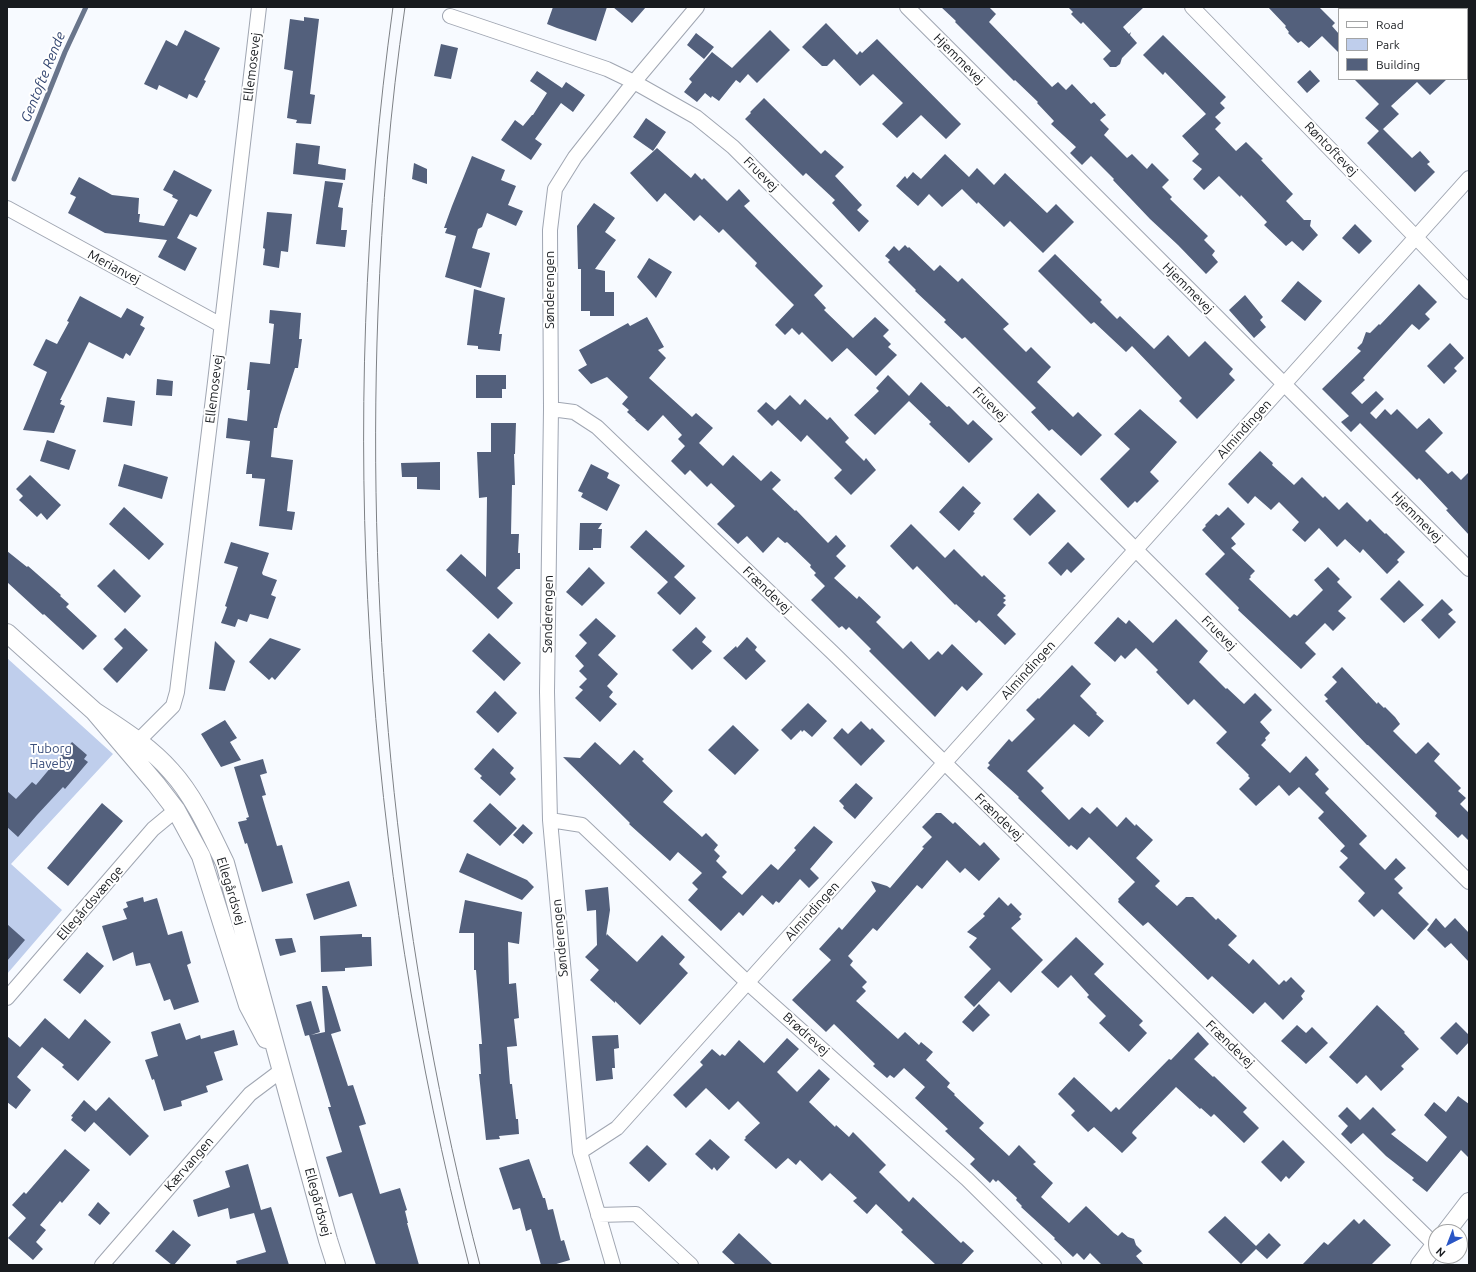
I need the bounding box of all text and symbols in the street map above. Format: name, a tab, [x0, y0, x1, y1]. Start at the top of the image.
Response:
legend	[1338, 8, 1468, 80]
text: Road	[1376, 18, 1404, 31]
water label: Gentofte Rende	[17, 29, 69, 125]
street label: Hjemmevej	[930, 30, 988, 88]
street label: Ellemosevej	[240, 32, 264, 102]
text: Park	[1376, 38, 1400, 51]
text: Building	[1376, 58, 1420, 71]
street label: Røntoftevej	[1301, 119, 1361, 179]
street label: Fruevej	[740, 153, 782, 195]
street label: Merianvej	[85, 247, 143, 287]
street label: Sønderengen	[542, 251, 558, 329]
street label: Hjemmevej	[1159, 259, 1217, 317]
street label: Ellemosevej	[202, 354, 226, 424]
street label: Fruevej	[969, 383, 1011, 425]
street label: Almindingen	[1213, 396, 1275, 462]
street label: Hjemmevej	[1388, 488, 1446, 546]
street label: Frændevej	[739, 563, 795, 617]
street label: Sønderengen	[540, 575, 556, 653]
street label: Fruevej	[1198, 612, 1240, 654]
street label: Almindingen	[997, 637, 1059, 703]
park label: Tuborg Haveby	[29, 741, 73, 772]
street label: Frændevej	[971, 790, 1027, 844]
street label: Ellegårdsvej	[213, 855, 249, 927]
street label: Ellegårdsvænge	[54, 863, 126, 943]
street label: Almindingen	[781, 878, 843, 944]
street label: Sønderengen	[549, 898, 571, 978]
street label: Brødrevej	[780, 1009, 832, 1059]
street label: Frændevej	[1202, 1017, 1258, 1071]
street label: Kærvangen	[161, 1134, 217, 1194]
street label: Ellegårdsvej	[301, 1166, 335, 1238]
north arrow	[1428, 1224, 1468, 1264]
text: N	[1434, 1245, 1448, 1259]

